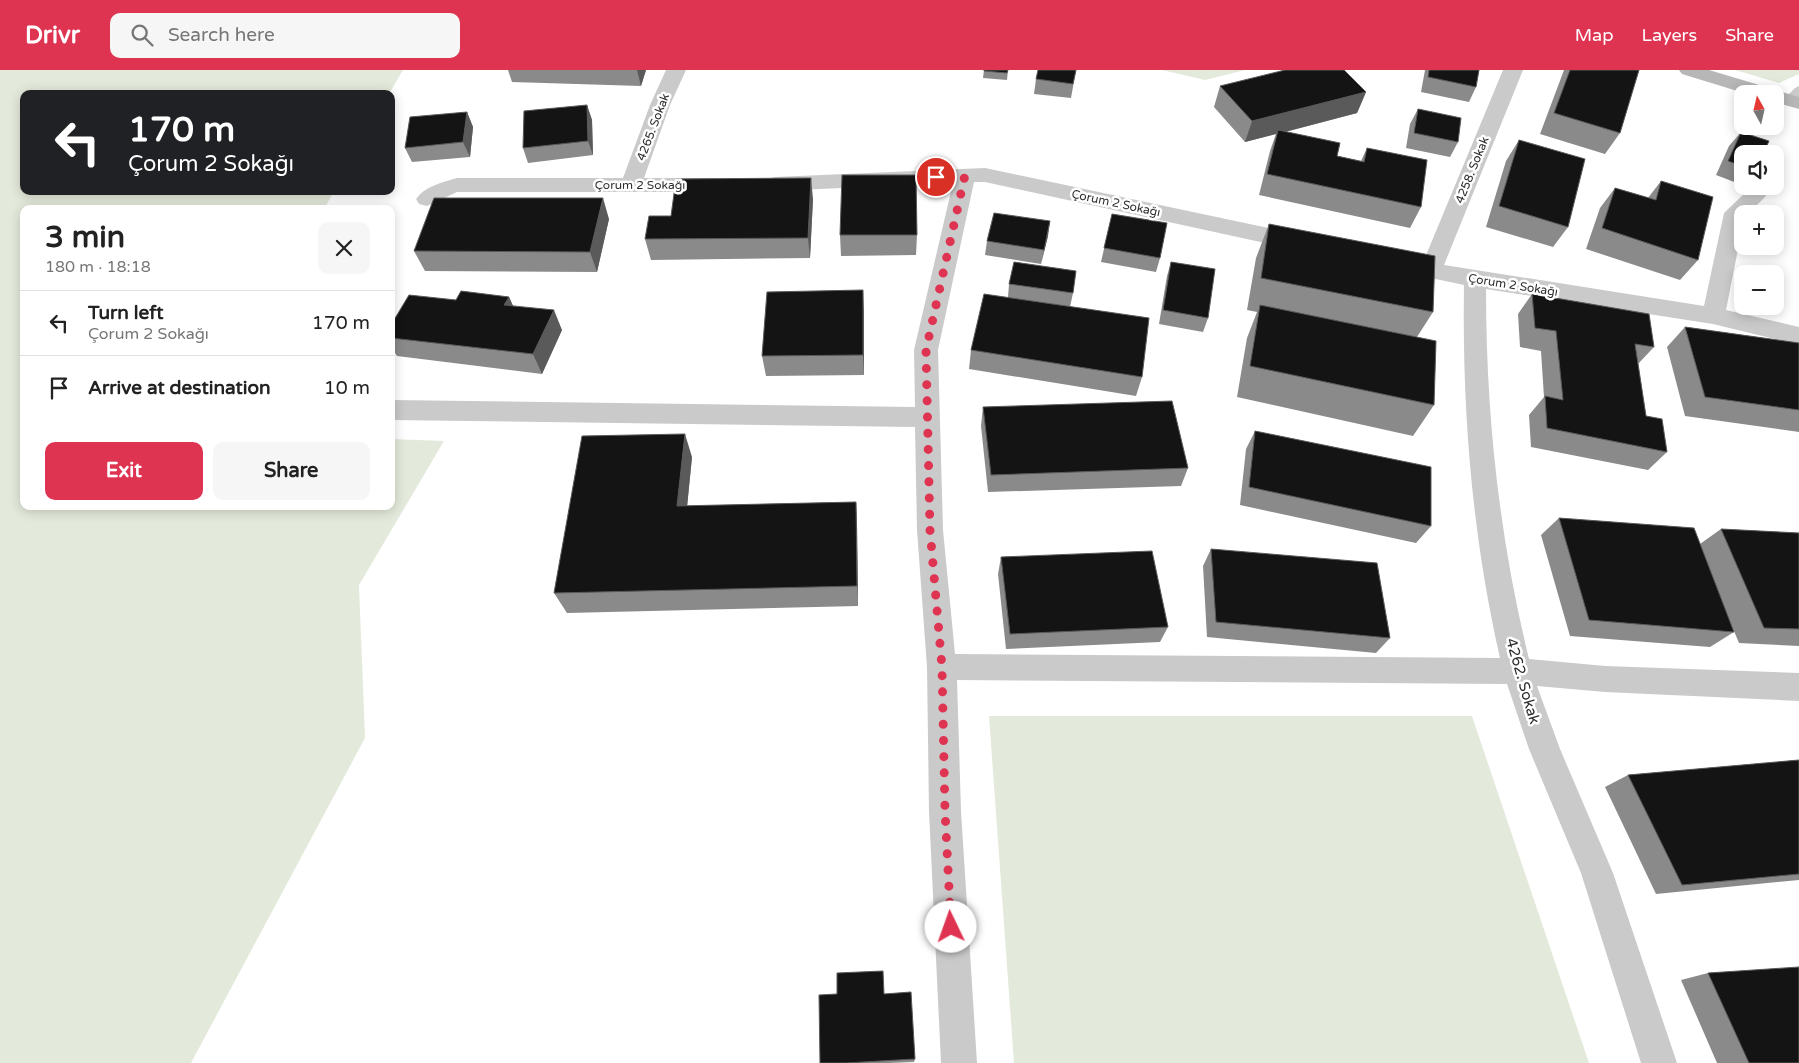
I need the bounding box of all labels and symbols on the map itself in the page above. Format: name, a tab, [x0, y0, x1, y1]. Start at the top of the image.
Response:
north arrow	[1734, 85, 1784, 135]
street label: 4265. Sokak	[634, 91, 672, 162]
street label: 4258. Sokak	[1452, 134, 1492, 205]
pin	[915, 156, 957, 198]
street label: Çorum 2 Sokağı	[595, 178, 685, 192]
street label: Çorum 2 Sokağı	[1070, 187, 1162, 219]
street label: Çorum 2 Sokağı	[1467, 271, 1559, 299]
street label: 4262. Sokak	[1502, 636, 1544, 726]
position arrow	[924, 900, 976, 952]

